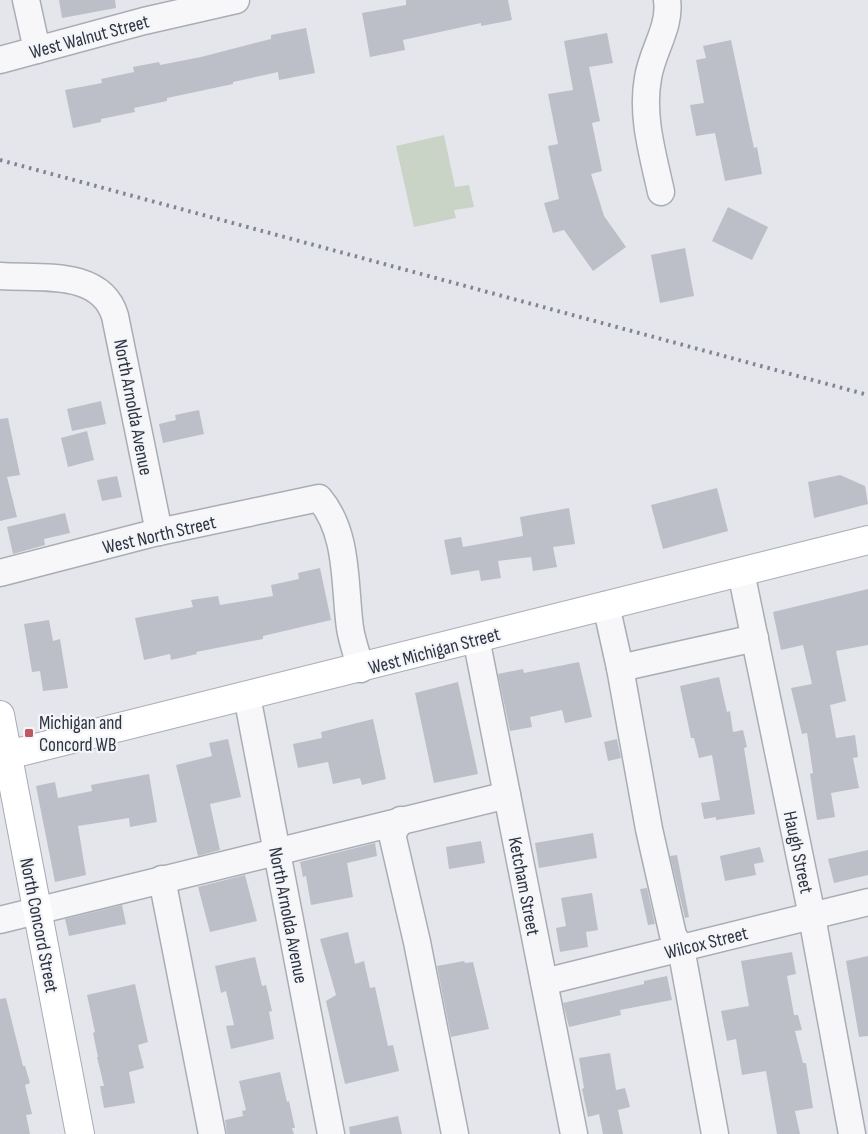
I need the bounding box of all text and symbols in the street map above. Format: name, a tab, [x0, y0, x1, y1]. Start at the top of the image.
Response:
street label: West Walnut Street	[27, 10, 152, 64]
street label: North Arnolda Avenue	[108, 337, 157, 477]
street label: West North Street	[100, 511, 218, 560]
street label: West Michigan Street	[366, 623, 503, 680]
place label: Michigan and Concord WB	[39, 712, 122, 757]
marker: Michigan and Concord WB	[23, 727, 35, 739]
street label: Haugh Street	[778, 809, 818, 896]
street label: Ketcham Street	[503, 835, 544, 938]
street label: North Arnolda Avenue	[263, 845, 312, 985]
street label: North Concord Street	[14, 856, 63, 995]
street label: Wilcox Street	[662, 922, 751, 965]

